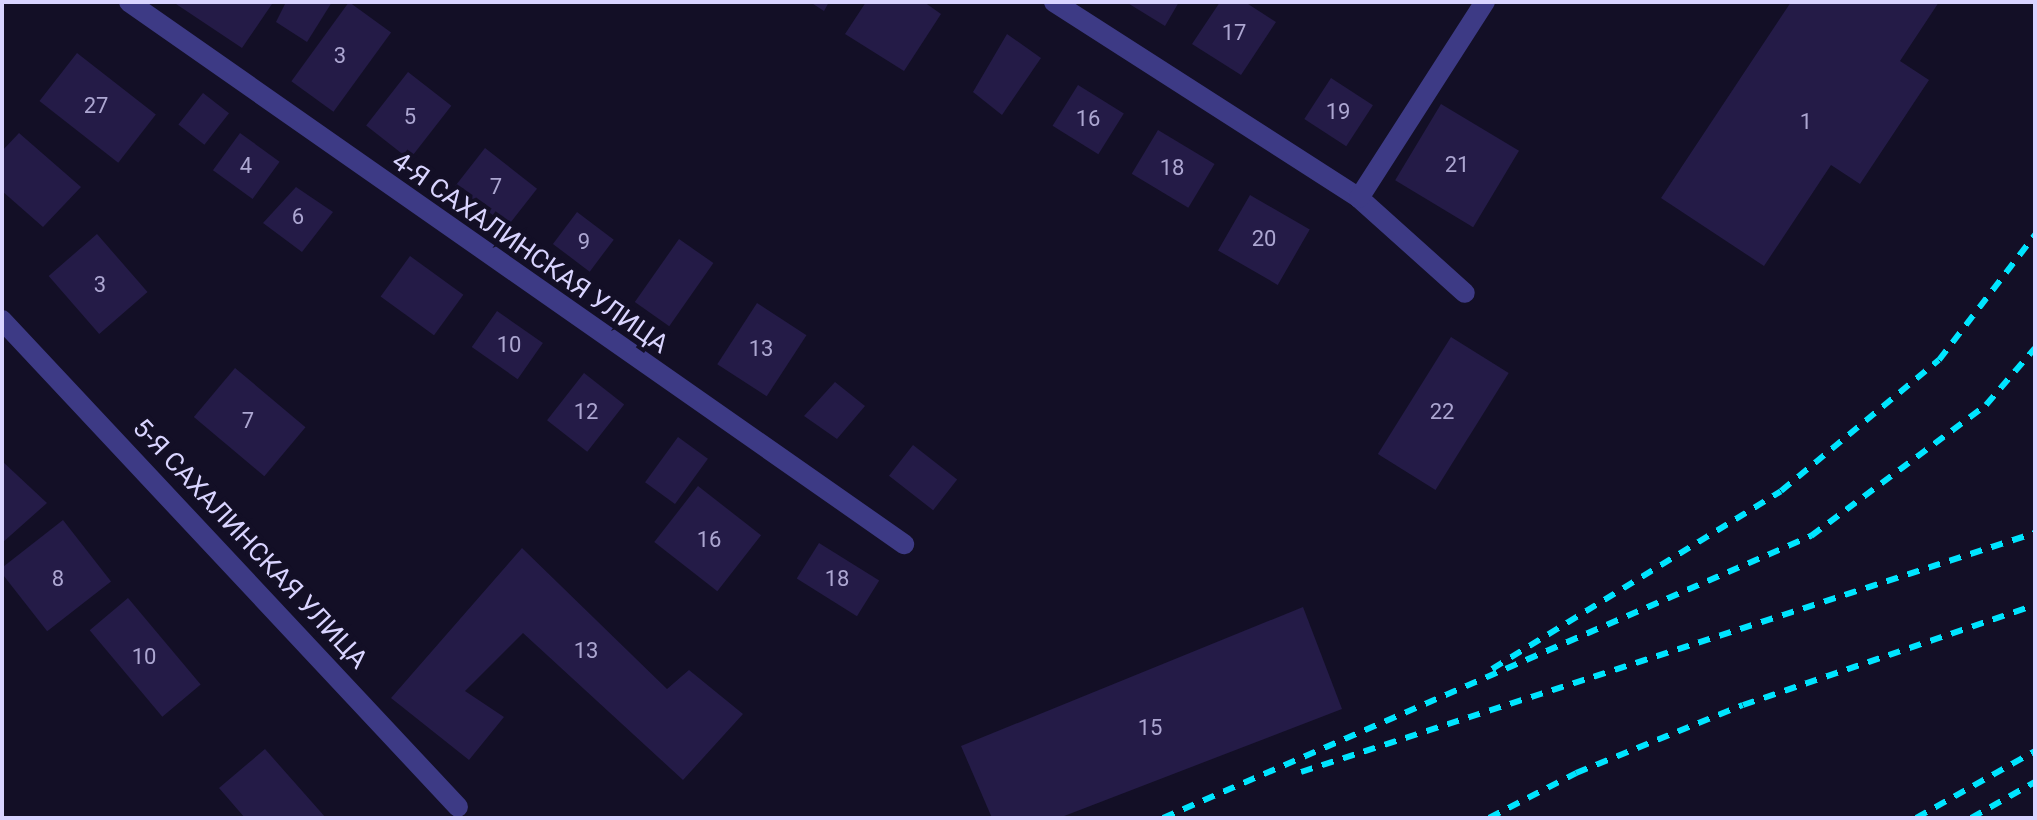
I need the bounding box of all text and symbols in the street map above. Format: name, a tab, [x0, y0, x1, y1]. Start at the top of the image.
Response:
house number: 17	[1222, 20, 1246, 46]
house number: 3	[334, 43, 346, 69]
house number: 27	[84, 93, 108, 119]
house number: 19	[1326, 99, 1350, 125]
house number: 5	[404, 104, 416, 130]
house number: 16	[1076, 106, 1100, 132]
house number: 1	[1800, 109, 1812, 135]
street label: 4-Я САХАЛИНСКАЯ УЛИЦА	[386, 146, 674, 360]
house number: 21	[1445, 152, 1469, 178]
house number: 4	[240, 153, 252, 179]
house number: 18	[1160, 155, 1184, 181]
house number: 7	[490, 174, 502, 200]
house number: 6	[292, 204, 304, 230]
house number: 20	[1252, 226, 1276, 252]
house number: 9	[578, 229, 590, 255]
house number: 3	[94, 272, 106, 298]
house number: 10	[497, 332, 521, 358]
house number: 13	[749, 336, 773, 362]
house number: 12	[574, 399, 598, 425]
house number: 22	[1430, 399, 1454, 425]
house number: 7	[242, 408, 254, 434]
street label: 5-Я САХАЛИНСКАЯ УЛИЦА	[126, 413, 374, 675]
house number: 16	[697, 527, 721, 553]
house number: 8	[52, 566, 64, 592]
house number: 18	[825, 566, 849, 592]
house number: 13	[574, 638, 598, 664]
house number: 10	[132, 644, 156, 670]
house number: 15	[1138, 715, 1162, 741]

